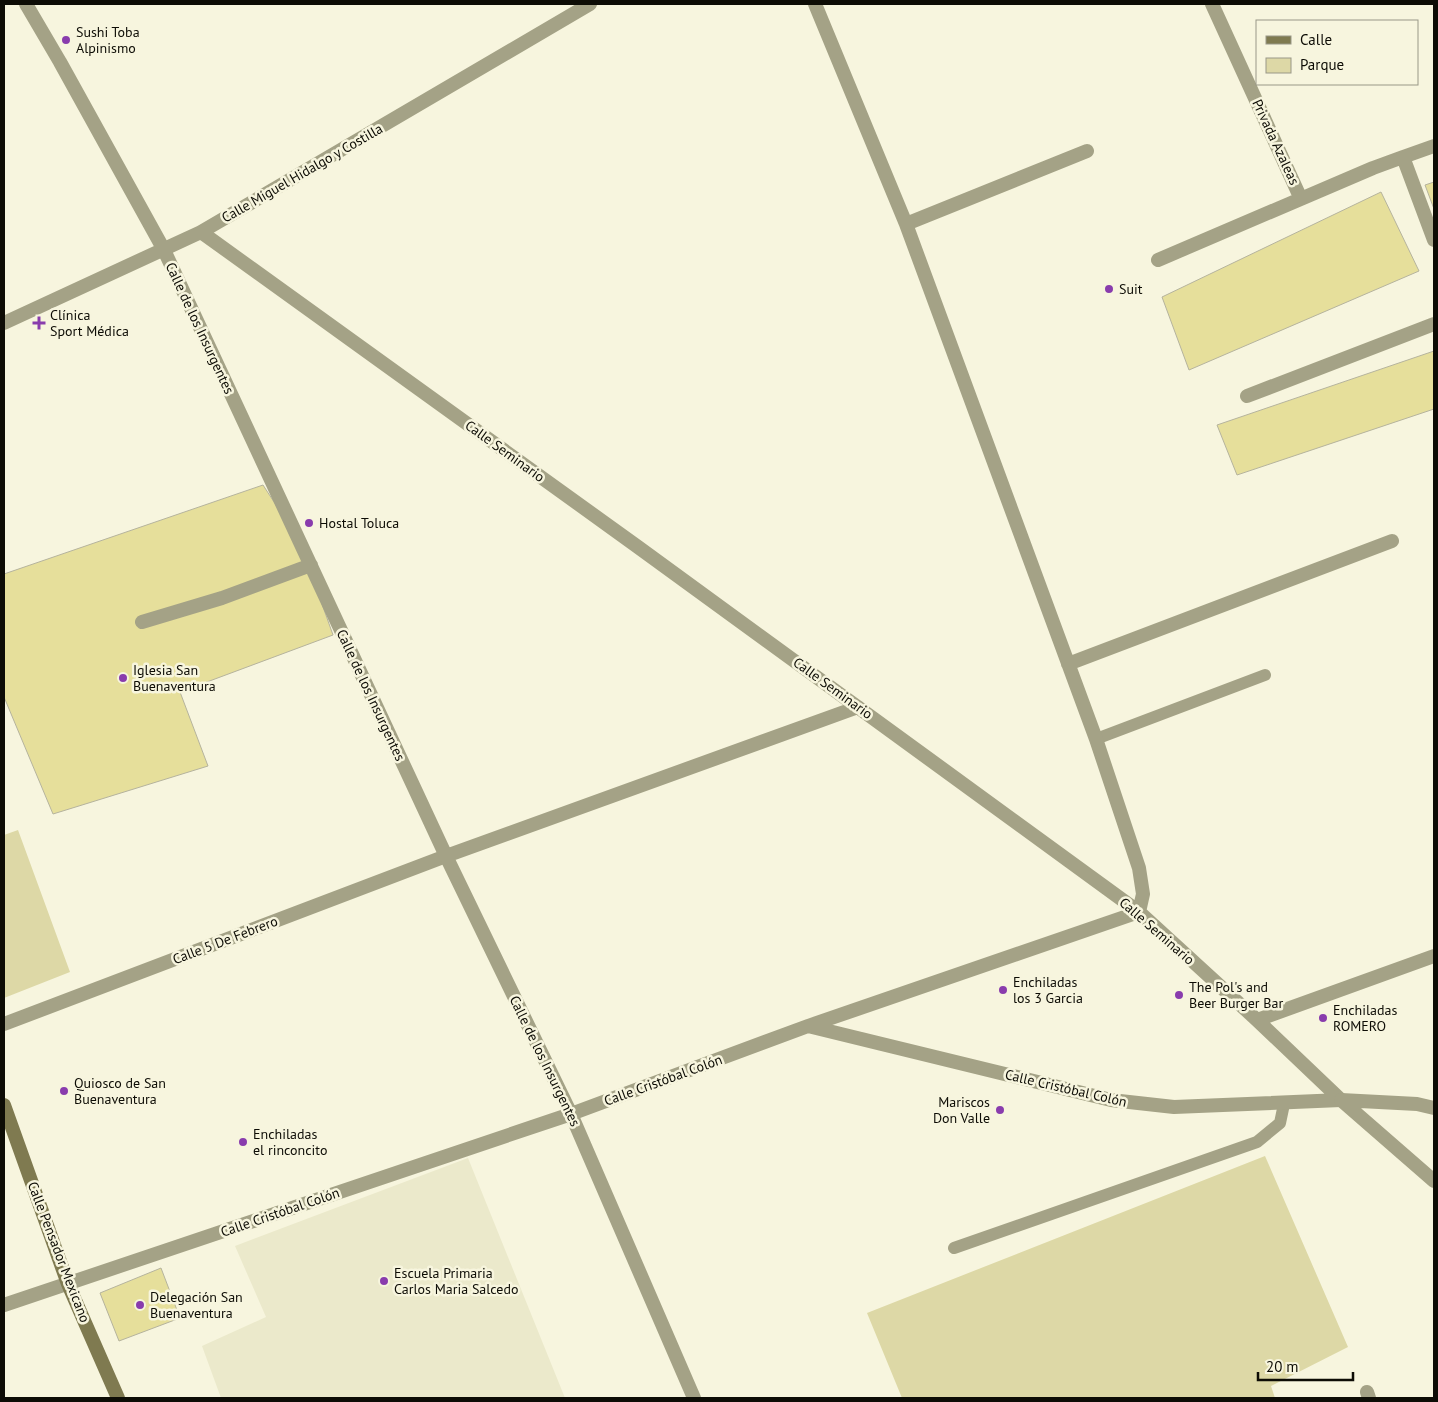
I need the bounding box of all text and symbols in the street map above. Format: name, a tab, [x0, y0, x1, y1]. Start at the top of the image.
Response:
legend	[1256, 20, 1418, 85]
place label: Sushi Toba Alpinismo	[76, 23, 140, 57]
text: Calle	[1300, 30, 1332, 49]
marker: Sushi Toba Alpinismo	[60, 34, 72, 46]
text: Parque	[1300, 55, 1344, 74]
street label: Privada Azaleas	[1248, 96, 1304, 188]
street label: Calle Miguel Hidalgo y Costilla	[218, 119, 386, 227]
street label: Calle de los Insurgentes	[162, 259, 238, 397]
place label: Suit	[1119, 280, 1143, 298]
marker: Suit	[1103, 283, 1115, 295]
place label: Clínica Sport Médica	[50, 306, 129, 340]
marker: Clínica Sport Médica	[32, 316, 46, 330]
street label: Calle Seminario	[462, 416, 548, 486]
place label: Hostal Toluca	[319, 514, 399, 532]
marker: Hostal Toluca	[303, 517, 315, 529]
street label: Calle de los Insurgentes	[333, 626, 409, 764]
street label: Calle Seminario	[790, 653, 876, 723]
place label: Iglesia San Buenaventura	[133, 661, 216, 695]
marker: Iglesia San Buenaventura	[117, 672, 129, 684]
street label: Calle Seminario	[1116, 893, 1198, 969]
street label: Calle 5 De Febrero	[170, 912, 280, 968]
place label: Enchiladas los 3 Garcia	[1013, 973, 1083, 1007]
place label: The Pol's and Beer Burger Bar	[1189, 978, 1283, 1012]
marker: Enchiladas los 3 Garcia	[997, 984, 1009, 996]
marker: The Pol's and Beer Burger Bar	[1173, 989, 1185, 1001]
street label: Calle de los Insurgentes	[506, 993, 585, 1129]
place label: Enchiladas ROMERO	[1333, 1001, 1397, 1035]
marker: Enchiladas ROMERO	[1317, 1012, 1329, 1024]
street label: Calle Cristóbal Colón	[601, 1050, 725, 1110]
street label: Calle Cristóbal Colón	[1003, 1065, 1129, 1111]
place label: Quiosco de San Buenaventura	[74, 1074, 166, 1108]
marker: Quiosco de San Buenaventura	[58, 1085, 70, 1097]
place label: Mariscos Don Valle	[933, 1093, 990, 1127]
marker: Mariscos Don Valle	[994, 1104, 1006, 1116]
place label: Enchiladas el rinconcito	[253, 1125, 327, 1159]
marker: Enchiladas el rinconcito	[237, 1136, 249, 1148]
street label: Calle Pensador Mexicano	[24, 1179, 94, 1325]
street label: Calle Cristóbal Colón	[218, 1183, 342, 1241]
place label: Escuela Primaria Carlos Maria Salcedo	[394, 1264, 519, 1298]
marker: Escuela Primaria Carlos Maria Salcedo	[378, 1275, 390, 1287]
place label: Delegación San Buenaventura	[150, 1288, 243, 1322]
marker: Delegación San Buenaventura	[134, 1299, 146, 1311]
scale bar	[1258, 1350, 1353, 1382]
text: 20 m	[1266, 1357, 1299, 1376]

